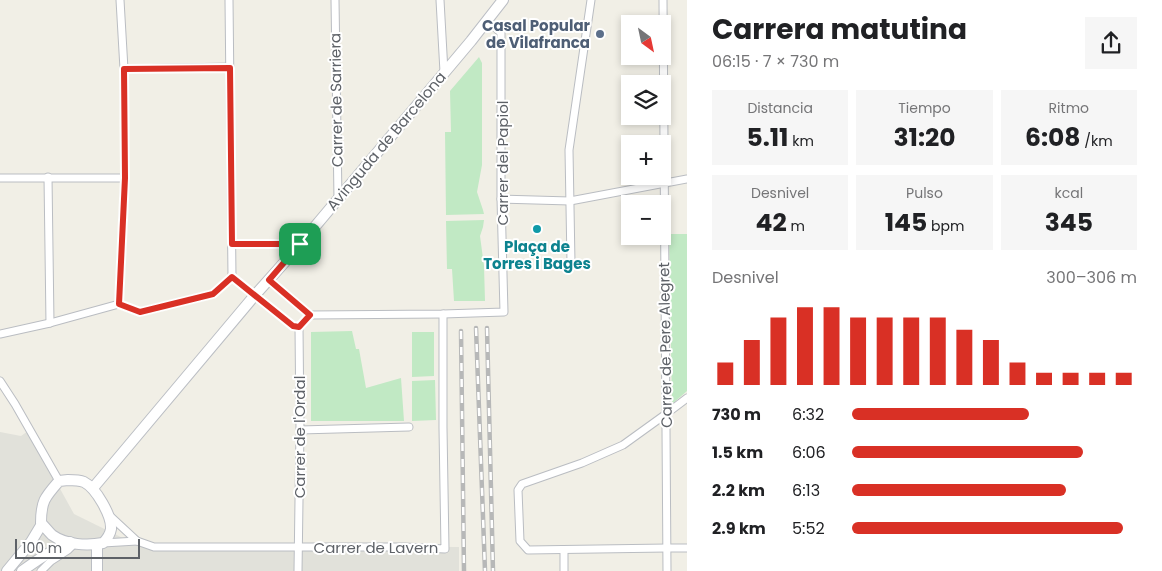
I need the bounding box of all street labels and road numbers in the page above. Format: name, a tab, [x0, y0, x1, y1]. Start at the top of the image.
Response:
street label: Carrer de Sarriera	[324, 33, 348, 167]
street label: Avinguda de Barcelona	[322, 67, 450, 215]
street label: Carrer del Papiol	[492, 101, 513, 225]
street label: Carrer de Pere Alegret	[653, 262, 677, 428]
street label: Carrer de l'Ordal	[289, 376, 310, 498]
street label: Carrer de Lavern	[314, 537, 438, 558]

